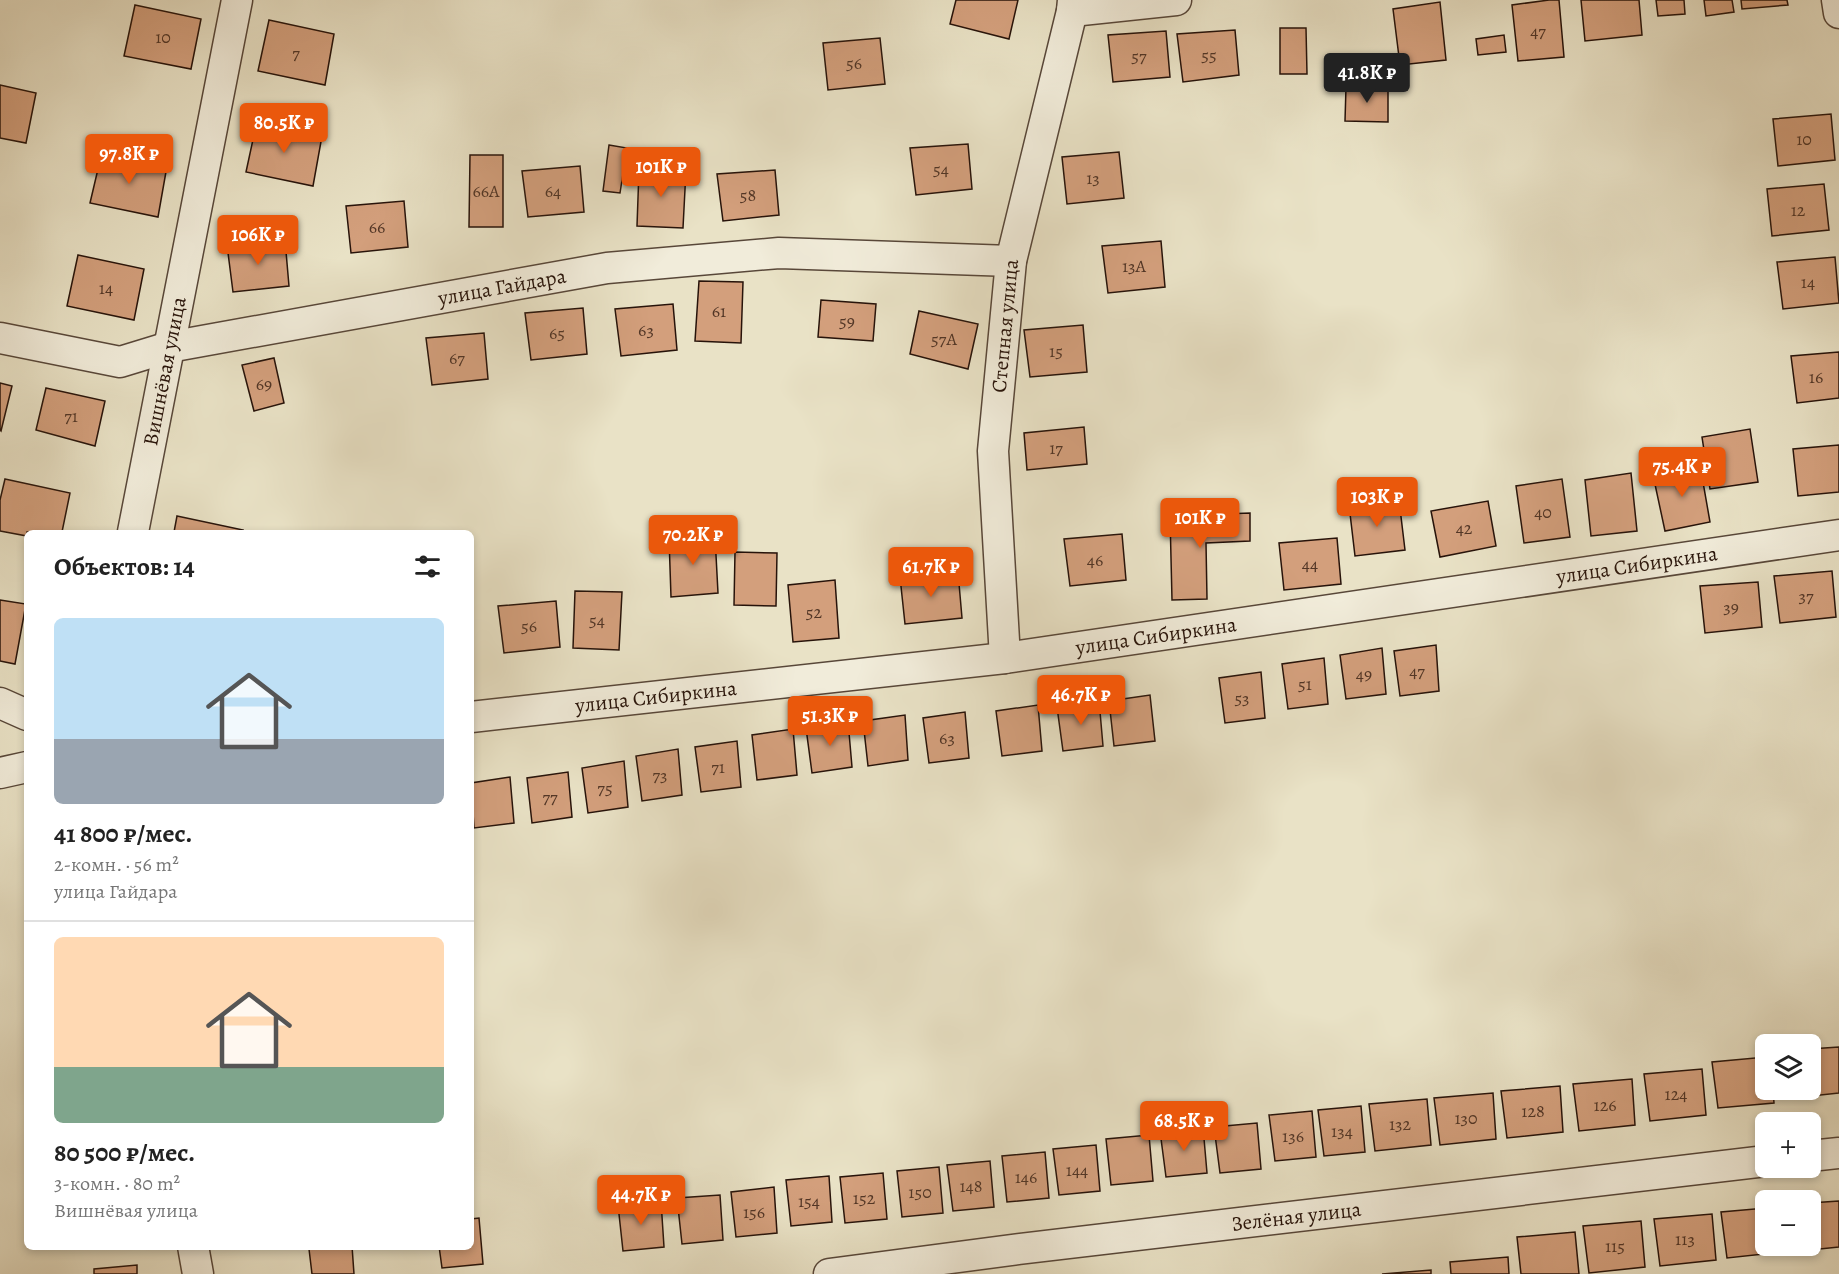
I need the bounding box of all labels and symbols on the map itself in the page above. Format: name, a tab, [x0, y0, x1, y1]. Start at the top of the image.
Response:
house number: 47	[1530, 19, 1546, 43]
house number: 10	[155, 25, 171, 49]
house number: 7	[292, 41, 300, 65]
house number: 55	[1201, 43, 1217, 67]
house number: 57	[1131, 44, 1147, 68]
house number: 56	[846, 51, 862, 75]
pin: 41.8K ₽	[1312, 53, 1422, 104]
pin: 80.5K ₽	[229, 103, 339, 154]
house number: 10	[1796, 127, 1812, 151]
pin: 97.8K ₽	[74, 134, 184, 185]
pin: 101K ₽	[612, 147, 710, 198]
house number: 54	[933, 157, 949, 181]
house number: 13	[1086, 166, 1100, 190]
house number: 66А	[472, 179, 500, 203]
house number: 64	[545, 179, 561, 203]
house number: 58	[740, 183, 756, 207]
house number: 12	[1791, 198, 1806, 222]
pin: 106K ₽	[209, 215, 307, 266]
house number: 66	[369, 215, 385, 239]
house number: 13А	[1122, 254, 1147, 278]
street label: Степная улица	[985, 258, 1025, 394]
street label: улица Гайдара	[435, 262, 569, 312]
house number: 14	[1801, 270, 1815, 294]
house number: 14	[99, 276, 113, 300]
street label: Вишнёвая улица	[136, 294, 193, 448]
house number: 61	[712, 299, 726, 323]
house number: 59	[839, 309, 855, 333]
house number: 63	[638, 318, 654, 342]
house number: 65	[549, 321, 565, 345]
house number: 57А	[931, 327, 957, 351]
house number: 15	[1049, 339, 1063, 363]
house number: 67	[449, 346, 465, 370]
house number: 16	[1809, 365, 1823, 389]
house number: 69	[256, 372, 272, 396]
house number: 71	[64, 404, 78, 428]
house number: 17	[1049, 436, 1063, 460]
pin: 75.4K ₽	[1627, 447, 1737, 498]
pin: 103K ₽	[1328, 477, 1426, 528]
pin: 101K ₽	[1151, 498, 1249, 549]
house number: 40	[1534, 500, 1552, 524]
pin: 70.2K ₽	[638, 515, 748, 566]
house number: 42	[1456, 516, 1473, 540]
street label: улица Сибиркина	[1554, 539, 1720, 591]
pin: 61.7K ₽	[876, 547, 986, 598]
house number: 46	[1087, 548, 1103, 572]
house number: 44	[1302, 552, 1318, 576]
house number: 37	[1798, 584, 1814, 608]
house number: 39	[1723, 595, 1739, 619]
house number: 52	[806, 600, 823, 624]
house number: 54	[589, 608, 605, 632]
street label: улица Сибиркина	[1073, 610, 1239, 662]
house number: 56	[521, 614, 537, 638]
house number: 47	[1409, 659, 1425, 683]
house number: 49	[1356, 662, 1372, 686]
house number: 51	[1298, 672, 1312, 696]
street label: улица Сибиркина	[573, 674, 738, 720]
pin: 46.7K ₽	[1026, 675, 1136, 726]
house number: 53	[1234, 686, 1250, 710]
pin: 51.3K ₽	[775, 696, 885, 747]
house number: 63	[939, 726, 955, 750]
house number: 71	[711, 755, 725, 779]
house number: 73	[652, 763, 668, 787]
house number: 75	[597, 776, 613, 800]
house number: 77	[542, 785, 558, 809]
house number: 124	[1665, 1082, 1687, 1106]
house number: 126	[1593, 1093, 1617, 1117]
house number: 128	[1521, 1099, 1545, 1123]
pin: 68.5K ₽	[1129, 1101, 1239, 1152]
house number: 130	[1454, 1106, 1478, 1130]
house number: 132	[1389, 1112, 1412, 1136]
house number: 134	[1331, 1119, 1353, 1143]
house number: 136	[1282, 1124, 1304, 1148]
house number: 144	[1066, 1158, 1088, 1182]
house number: 146	[1015, 1165, 1037, 1189]
house number: 148	[959, 1174, 983, 1198]
pin: 44.7K ₽	[586, 1175, 696, 1226]
house number: 150	[908, 1180, 932, 1204]
house number: 152	[853, 1186, 876, 1210]
house number: 154	[798, 1189, 820, 1213]
street label: Зелёная улица	[1230, 1195, 1363, 1238]
house number: 156	[743, 1200, 765, 1224]
house number: 113	[1675, 1227, 1695, 1251]
house number: 115	[1605, 1234, 1625, 1258]

